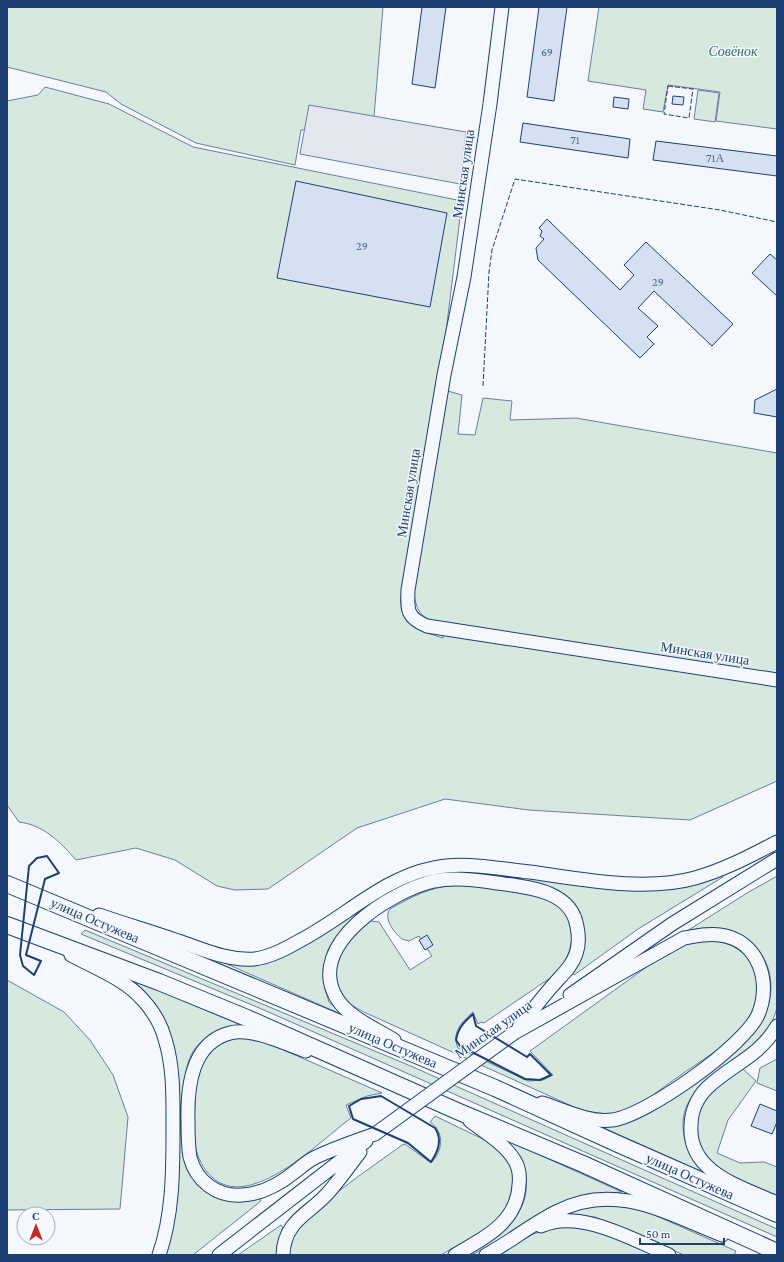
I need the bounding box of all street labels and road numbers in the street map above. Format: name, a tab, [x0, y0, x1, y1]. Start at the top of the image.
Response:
street label: Минская улица	[449, 128, 477, 220]
street label: Минская улица	[393, 446, 423, 539]
street label: Минская улица	[659, 638, 752, 668]
street label: улица Остужева	[48, 894, 142, 946]
street label: Минская улица	[452, 996, 535, 1061]
street label: улица Остужева	[346, 1019, 440, 1071]
street label: улица Остужева	[644, 1149, 737, 1203]

